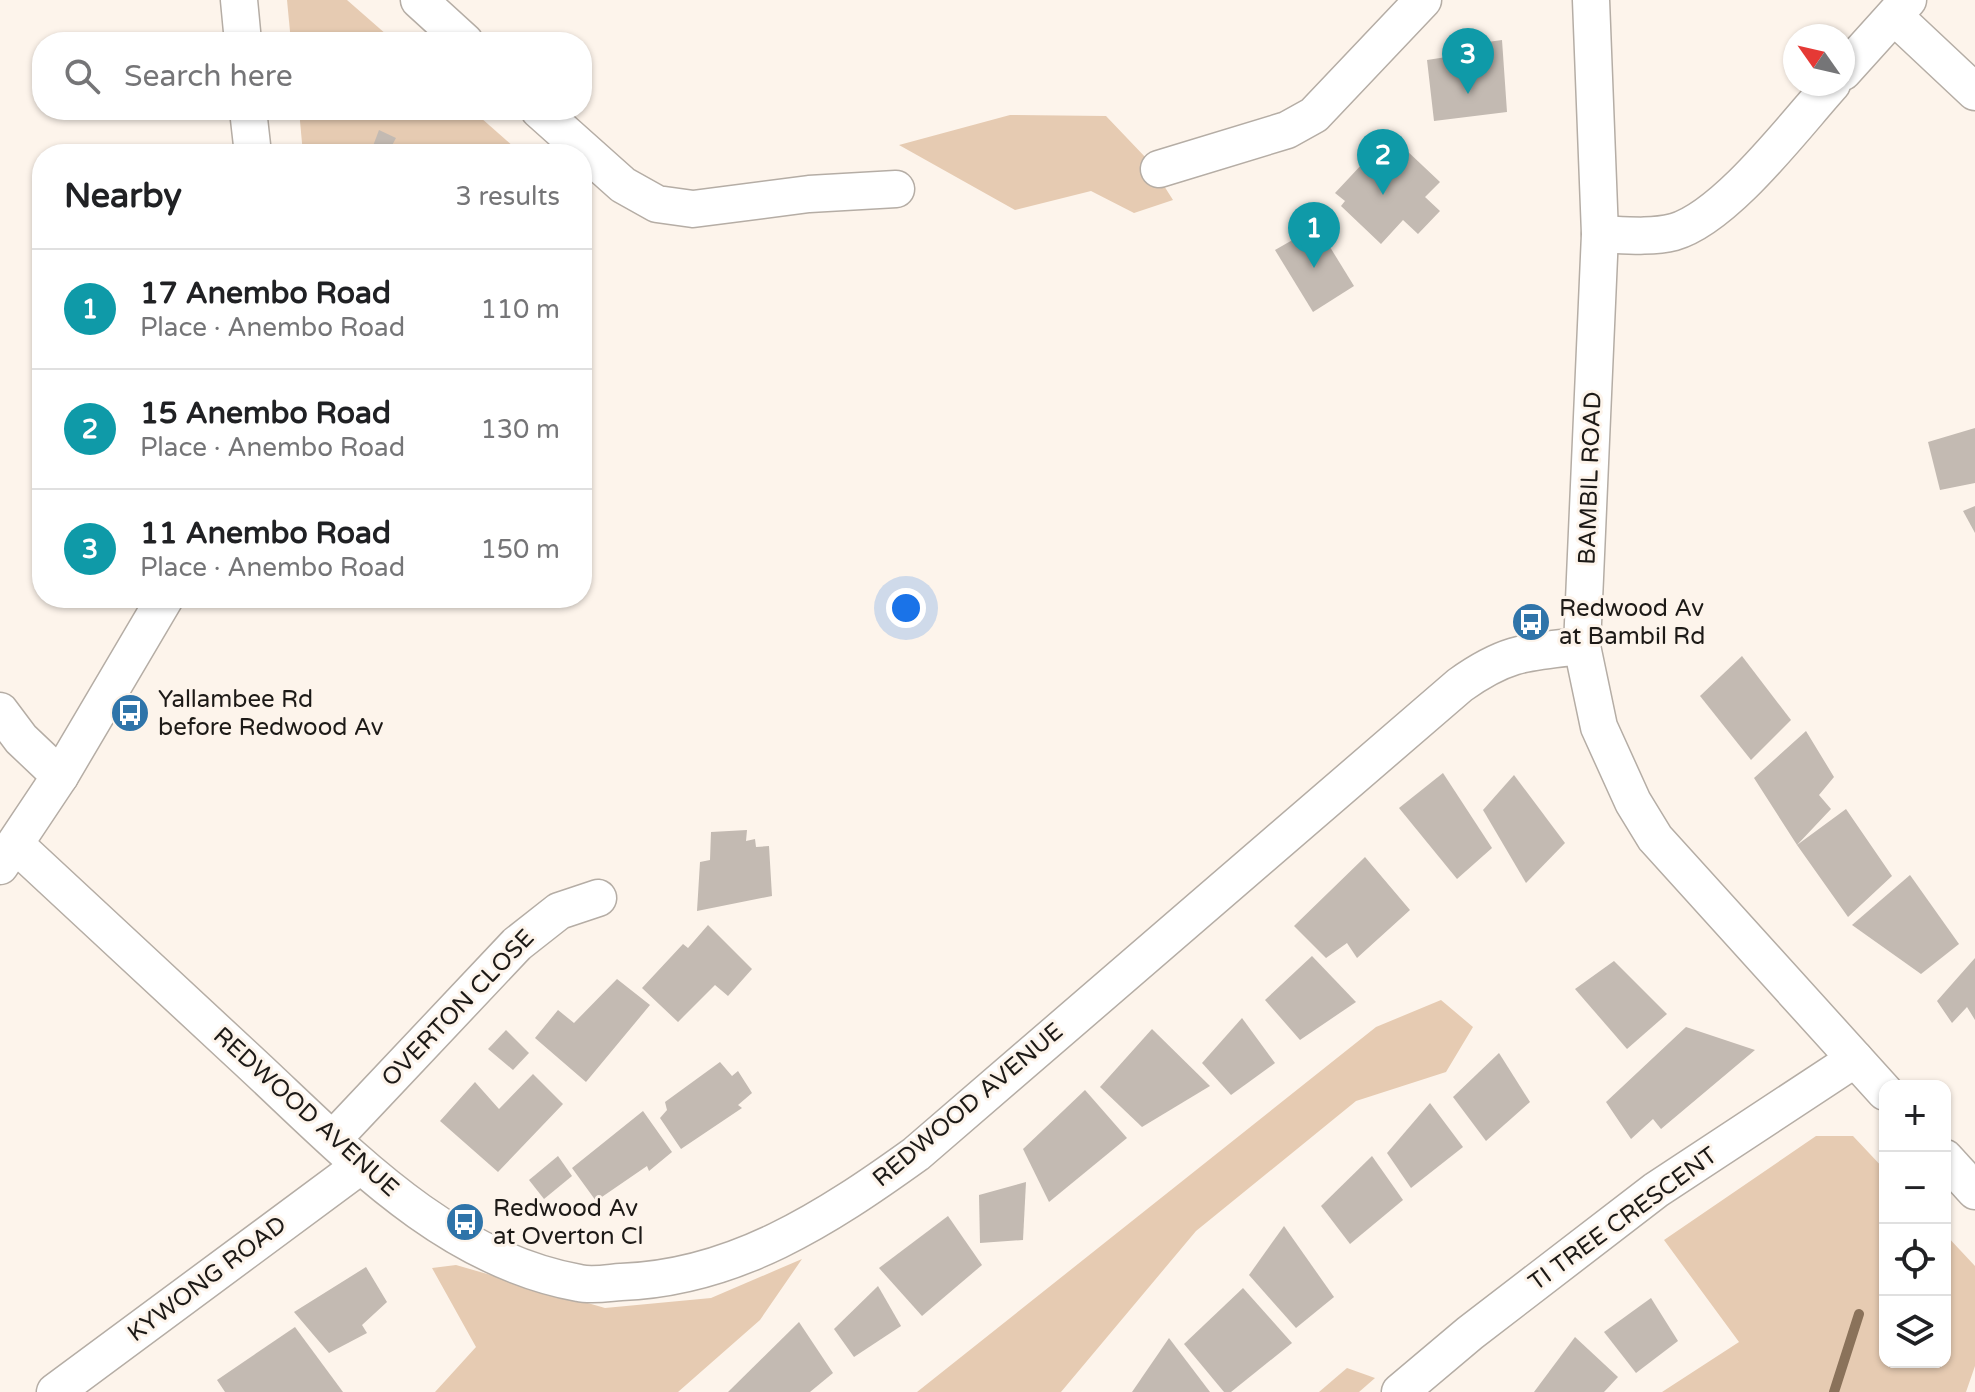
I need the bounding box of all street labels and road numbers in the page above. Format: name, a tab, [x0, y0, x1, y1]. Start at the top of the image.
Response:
street label: BAMBIL ROAD	[1572, 391, 1608, 565]
street label: OVERTON CLOSE	[376, 923, 540, 1093]
street label: REDWOOD AVENUE	[867, 1017, 1069, 1193]
street label: REDWOOD AVENUE	[207, 1021, 405, 1203]
street label: TI TREE CRESCENT	[1523, 1141, 1723, 1297]
street label: KYWONG ROAD	[122, 1210, 292, 1348]

